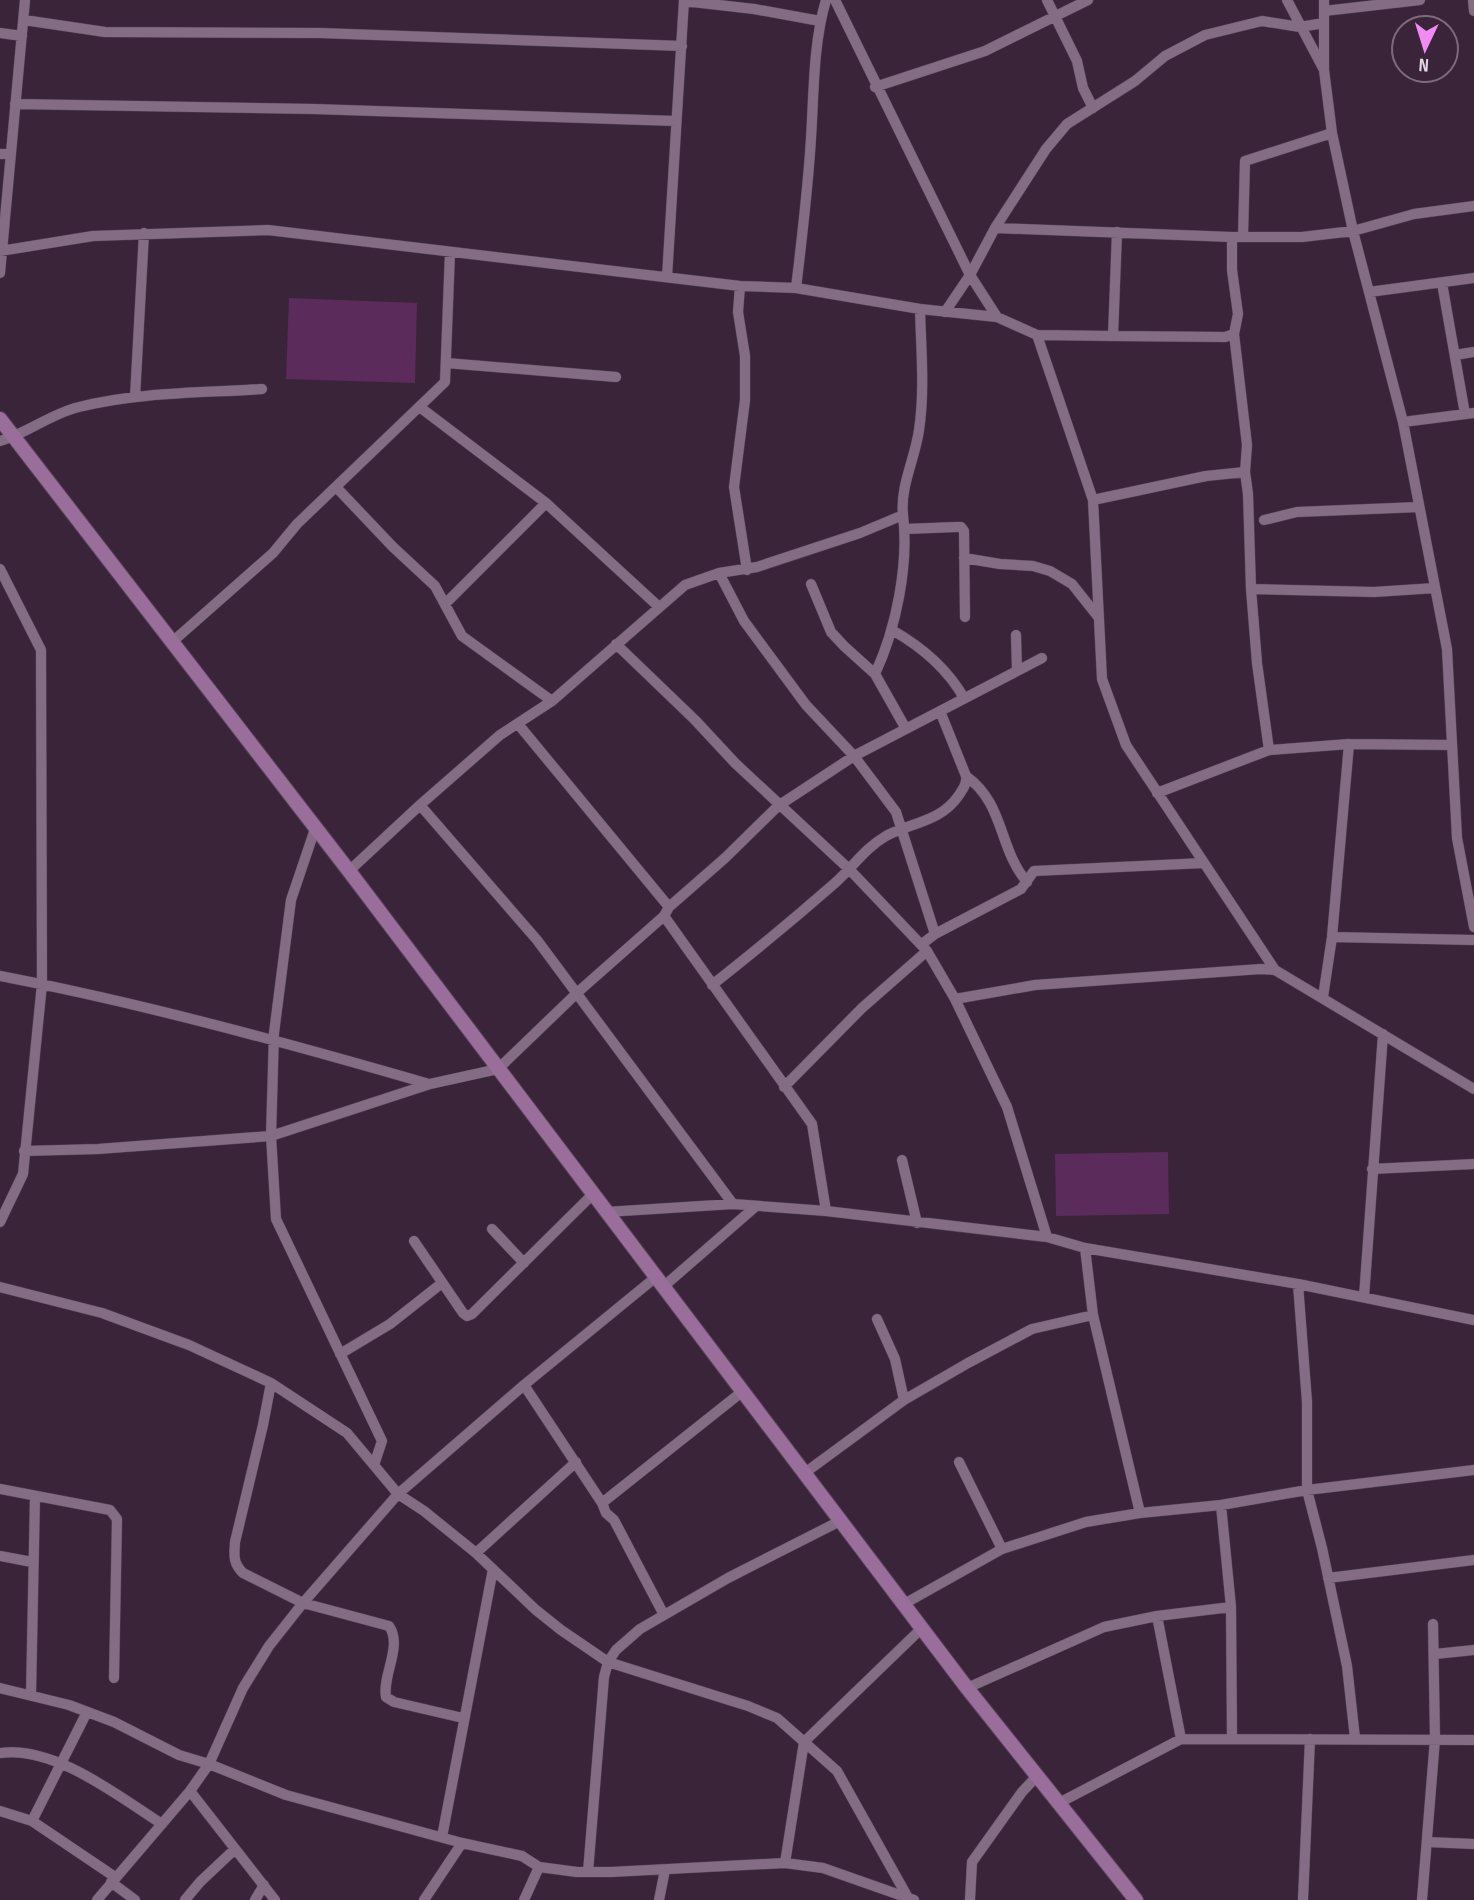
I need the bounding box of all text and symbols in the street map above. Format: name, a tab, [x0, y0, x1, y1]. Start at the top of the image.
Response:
north arrow	[1390, 14, 1460, 84]
text: N	[1418, 53, 1430, 76]

